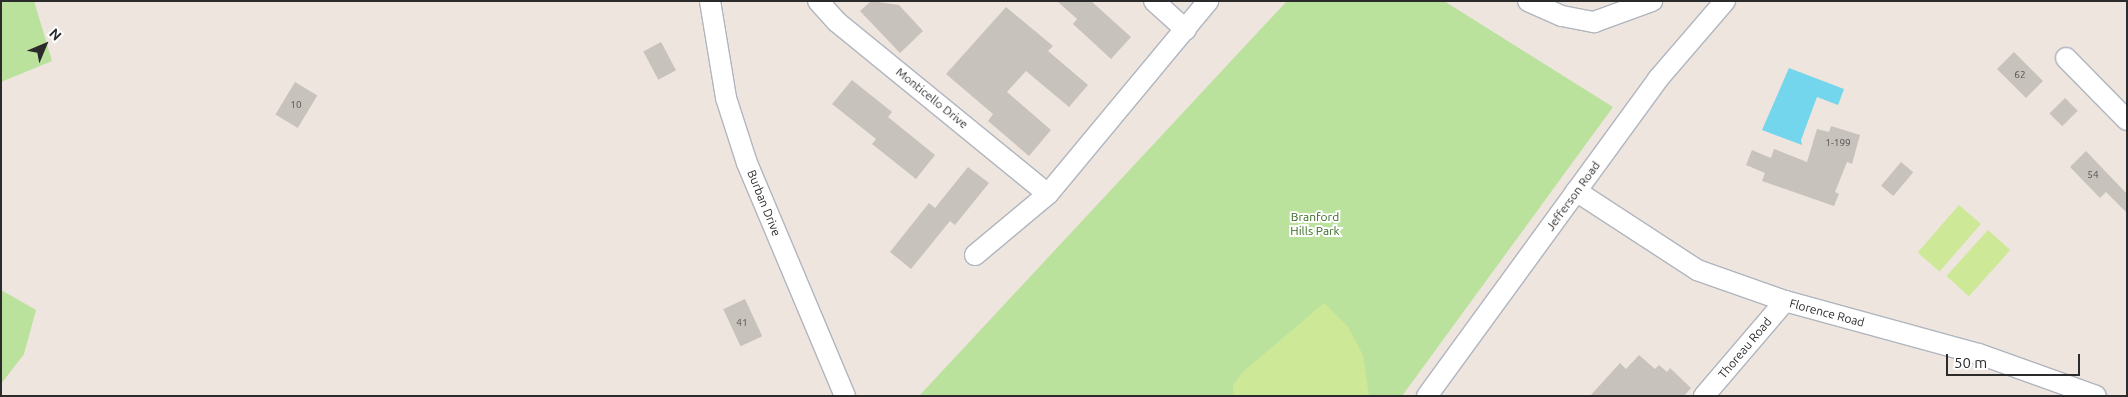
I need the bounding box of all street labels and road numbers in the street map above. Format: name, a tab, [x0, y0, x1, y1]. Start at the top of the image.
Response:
street label: Monticello Drive	[893, 65, 971, 131]
street label: Jefferson Road	[1543, 158, 1603, 234]
street label: Burban Drive	[744, 168, 784, 238]
street label: Florence Road	[1788, 296, 1866, 330]
street label: Thoreau Road	[1715, 315, 1775, 381]

